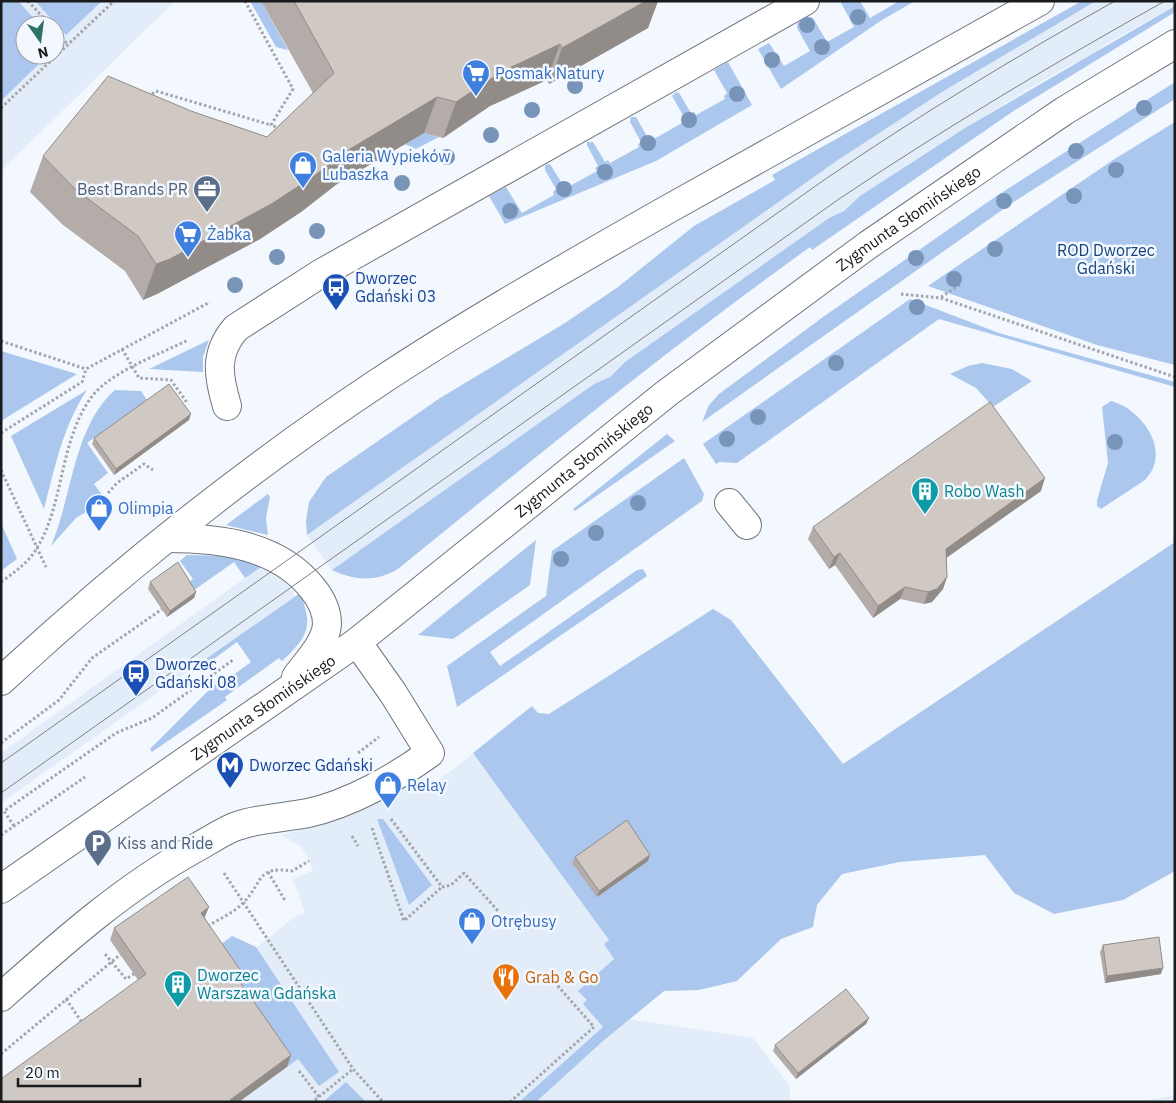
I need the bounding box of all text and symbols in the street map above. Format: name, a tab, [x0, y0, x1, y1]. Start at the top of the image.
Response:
north arrow	[15, 15, 65, 65]
text: N	[36, 43, 50, 63]
supermarket icon: Posmak Natury	[461, 58, 491, 97]
place label: Posmak Natury	[495, 63, 604, 83]
place label: Galeria Wypieków Lubaszka	[322, 146, 451, 184]
shop icon: Galeria Wypieków Lubaszka	[288, 150, 318, 189]
street label: Zygmunta Słomińskiego	[832, 161, 984, 275]
office icon: Best Brands PR	[192, 174, 222, 213]
place label: Best Brands PR	[77, 179, 188, 199]
supermarket icon: Żabka	[173, 219, 203, 258]
place label: Żabka	[207, 224, 251, 244]
park label: ROD Dworzec Gdański	[1057, 240, 1155, 278]
place label: Dworzec Gdański 03	[355, 268, 436, 306]
bus stop icon: Dworzec Gdański 03	[321, 272, 351, 311]
street label: Zygmunta Słomińskiego	[511, 398, 657, 521]
building icon: Robo Wash	[910, 476, 940, 515]
place label: Robo Wash	[944, 481, 1025, 501]
shop icon: Olimpia	[84, 493, 114, 532]
place label: Olimpia	[118, 498, 174, 518]
street label: Zygmunta Słomińskiego	[187, 650, 339, 764]
place label: Dworzec Gdański 08	[155, 654, 236, 692]
bus stop icon: Dworzec Gdański 08	[121, 658, 151, 697]
metro station icon: Dworzec Gdański	[215, 750, 245, 789]
place label: Dworzec Gdański	[249, 755, 373, 775]
shop icon: Relay	[373, 770, 403, 809]
place label: Relay	[407, 775, 447, 795]
parking icon: Kiss and Ride	[83, 828, 113, 867]
place label: Kiss and Ride	[117, 833, 214, 853]
shop icon: Otrębusy	[457, 906, 487, 945]
place label: Otrębusy	[491, 911, 556, 931]
restaurant icon: Grab & Go	[491, 962, 521, 1001]
place label: Dworzec Warszawa Gdańska	[197, 965, 337, 1003]
place label: Grab & Go	[525, 967, 599, 987]
building icon: Dworzec Warszawa Gdańska	[163, 969, 193, 1008]
scale bar	[18, 1056, 140, 1088]
text: 20 m	[25, 1063, 60, 1082]

